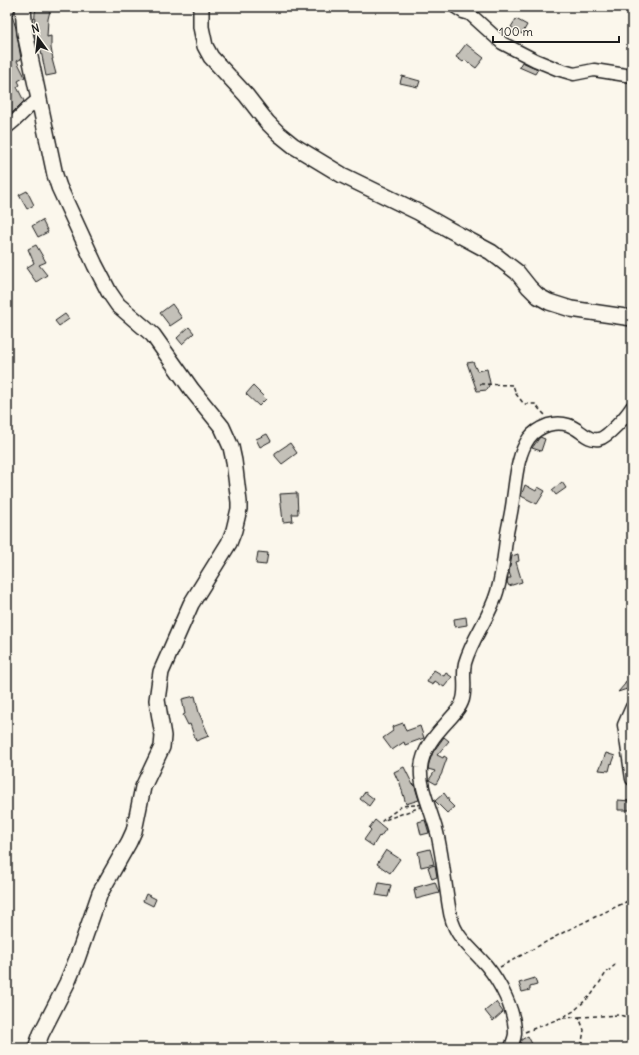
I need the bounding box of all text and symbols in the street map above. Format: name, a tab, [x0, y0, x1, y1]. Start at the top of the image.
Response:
north arrow	[18, 18, 58, 58]
scale bar	[493, 18, 619, 44]
text: N	[30, 21, 41, 36]
text: 100 m	[499, 24, 533, 39]

